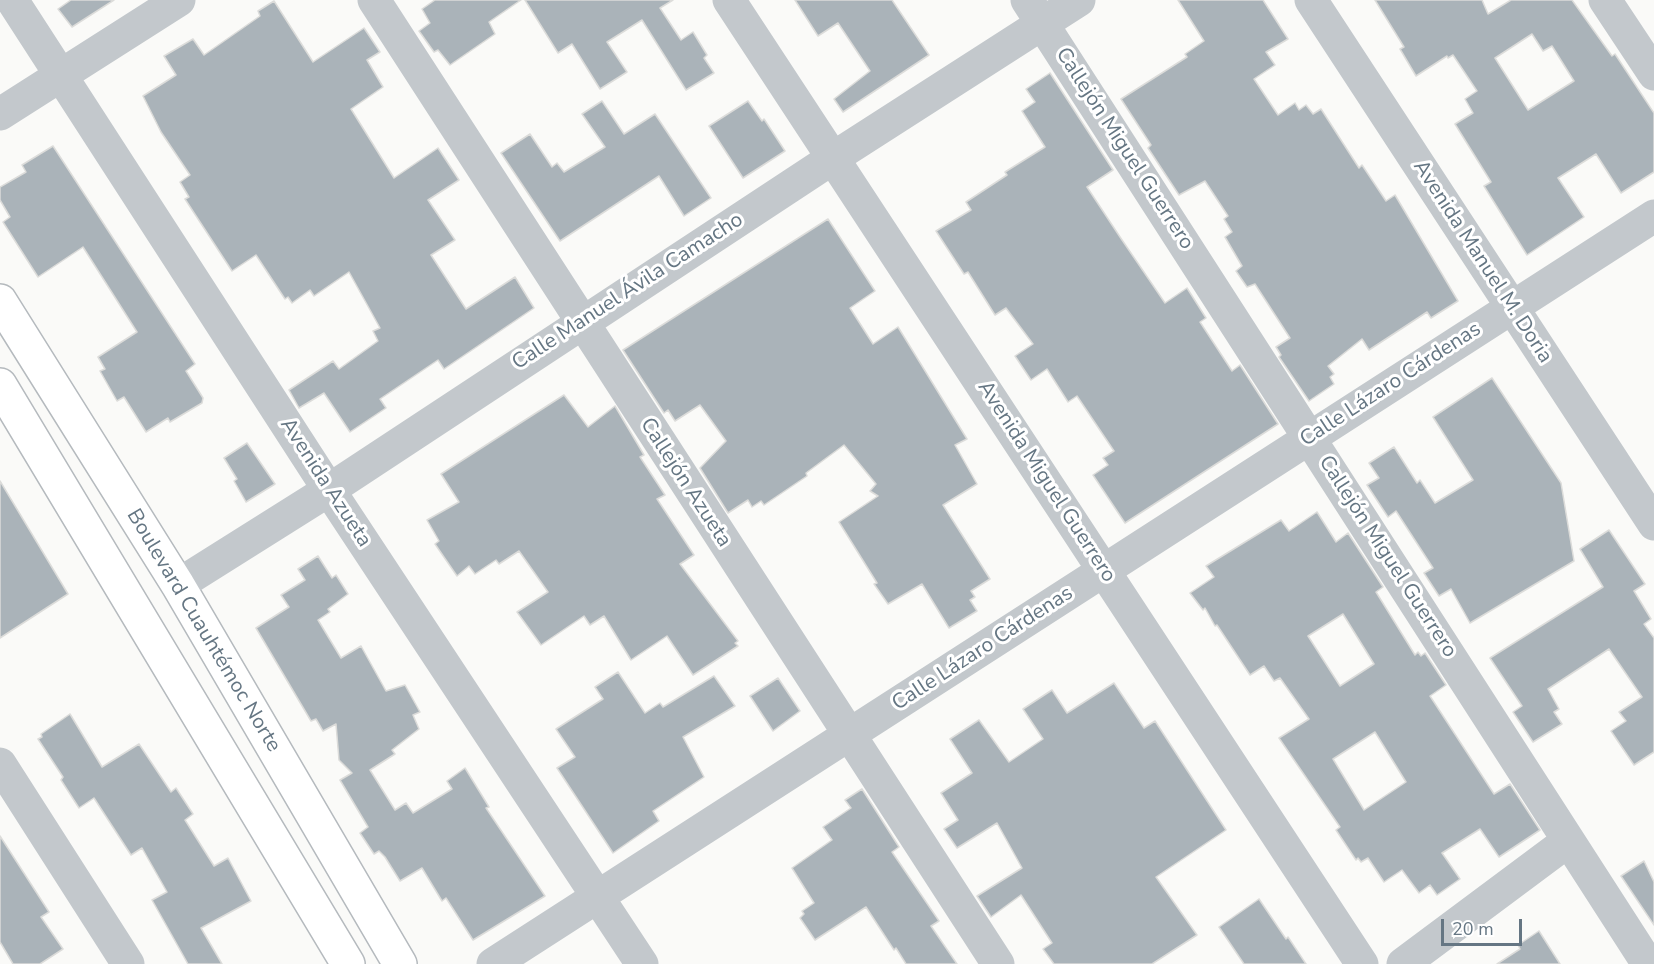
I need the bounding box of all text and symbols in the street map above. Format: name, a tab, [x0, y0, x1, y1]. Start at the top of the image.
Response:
street label: Callejón Miguel Guerrero	[1049, 43, 1199, 255]
street label: Avenida Manuel M. Doria	[1407, 156, 1557, 368]
street label: Calle Manuel Ávila Camacho	[508, 208, 748, 376]
street label: Calle Lázaro Cárdenas	[1296, 317, 1486, 453]
street label: Avenida Miguel Guerrero	[971, 377, 1121, 587]
street label: Avenida Azueta	[274, 414, 376, 552]
street label: Callejón Azueta	[634, 414, 736, 552]
street label: Callejón Miguel Guerrero	[1312, 451, 1462, 663]
street label: Boulevard Cuauhtémoc Norte	[120, 505, 286, 757]
street label: Calle Lázaro Cárdenas	[888, 581, 1078, 717]
scale bar	[1444, 907, 1525, 945]
text: 20 m	[1452, 917, 1494, 941]

